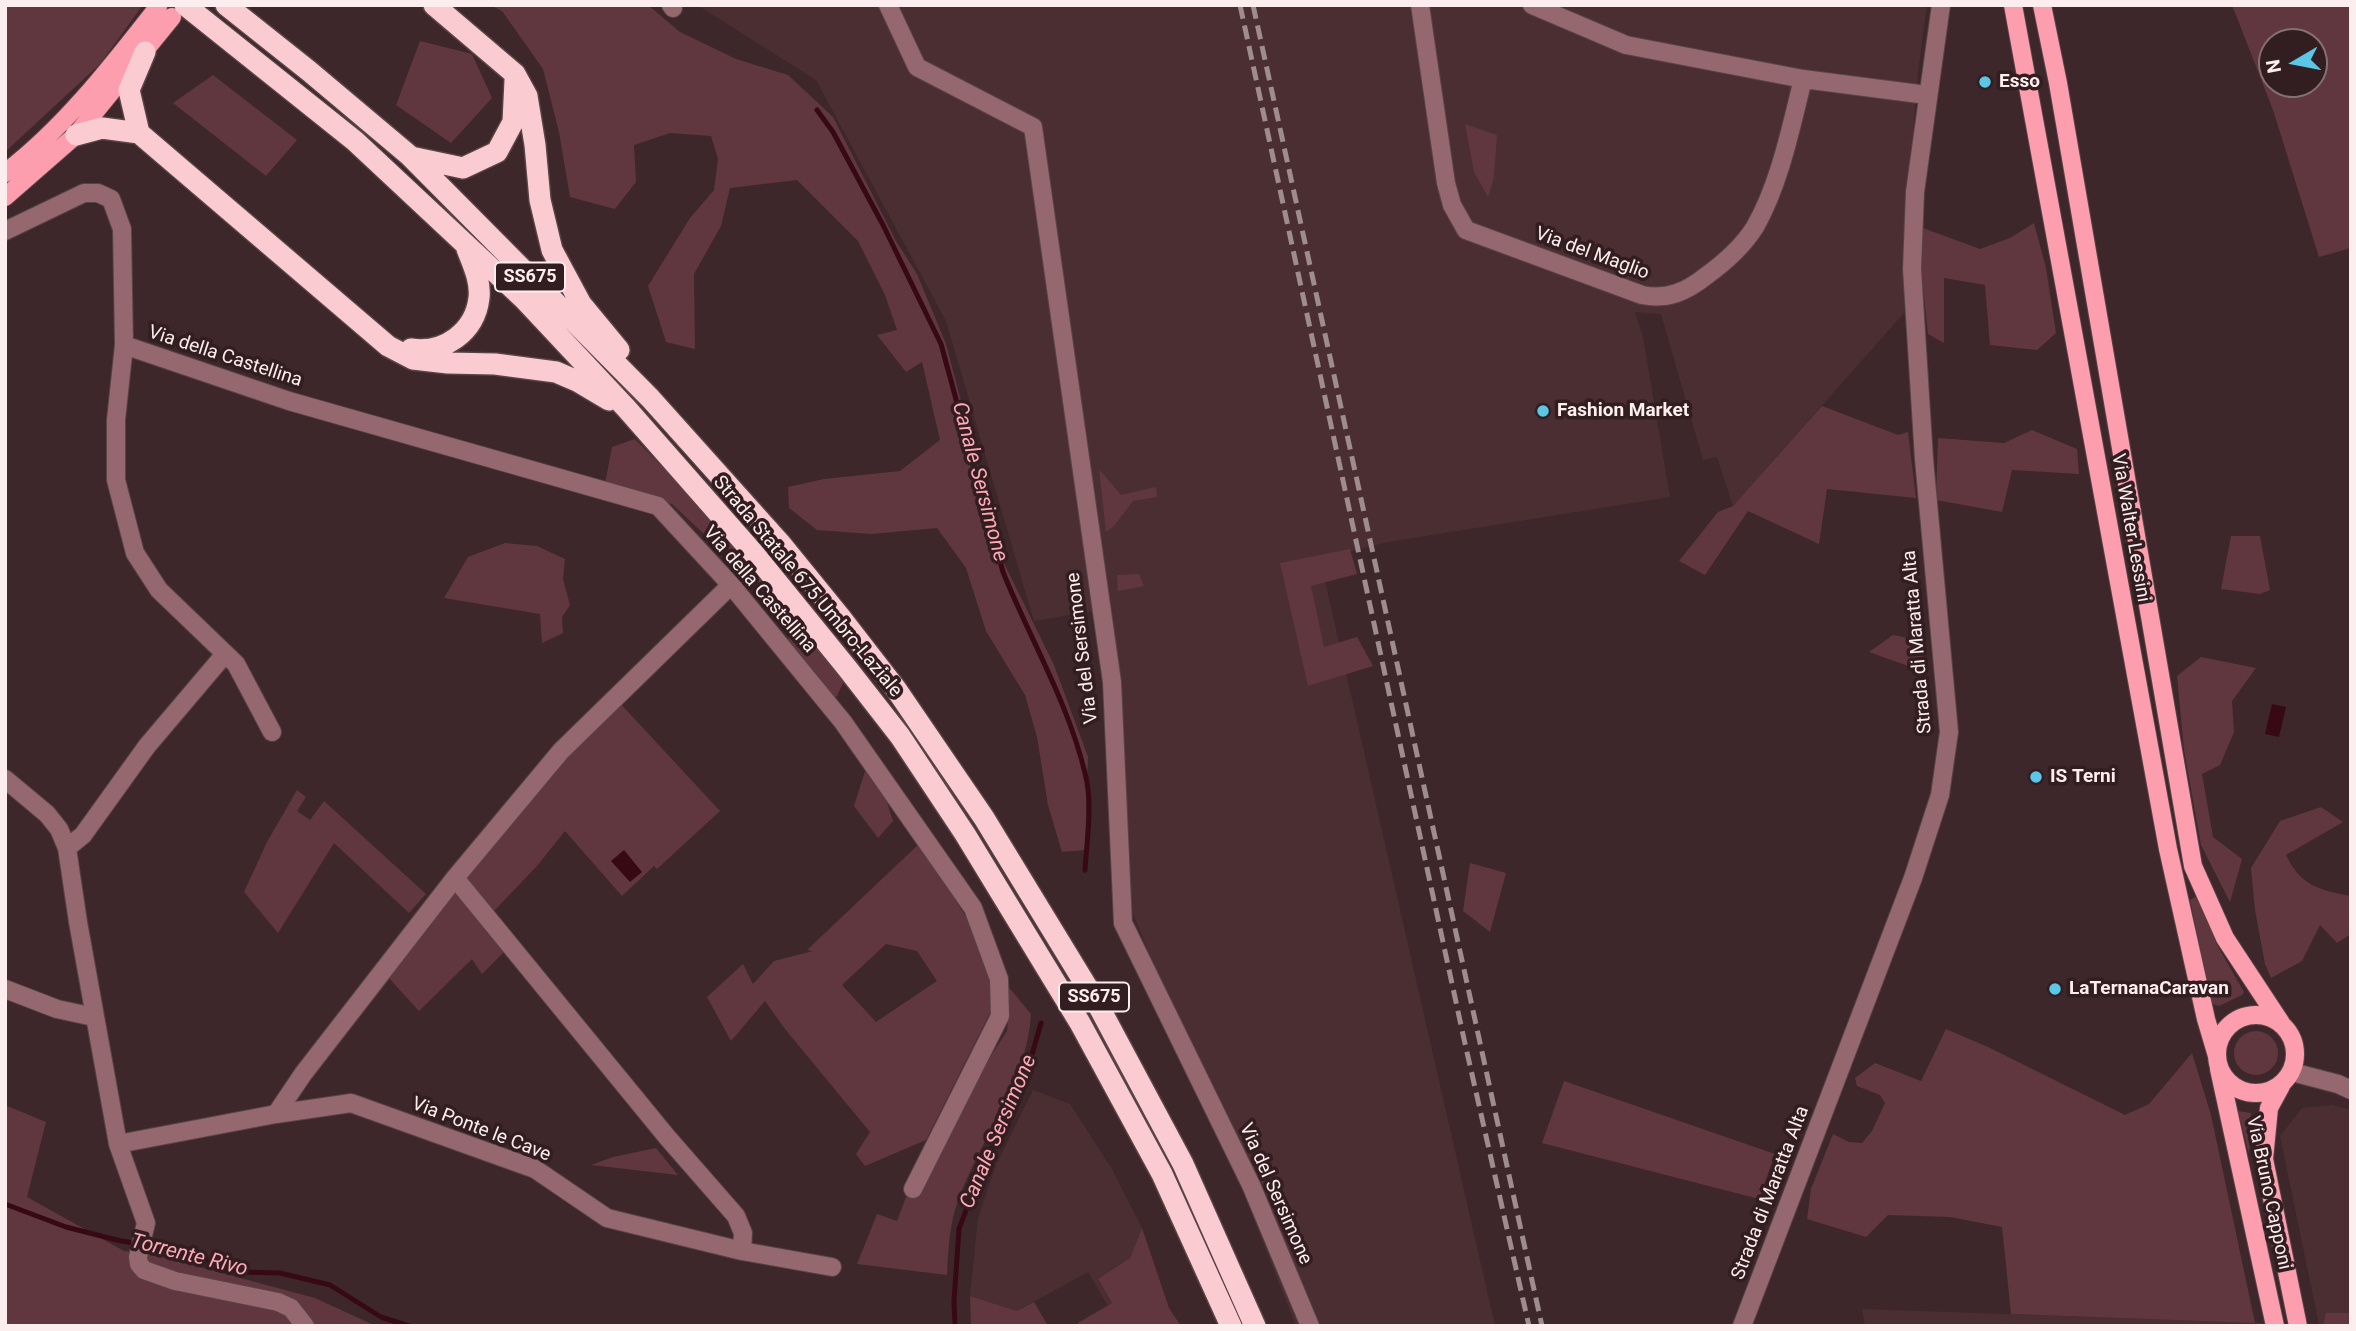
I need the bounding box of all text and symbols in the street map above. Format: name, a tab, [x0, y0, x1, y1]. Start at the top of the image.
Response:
north arrow	[2258, 28, 2328, 98]
text: N	[2261, 58, 2286, 75]
place label: Esso	[1999, 71, 2040, 93]
marker: Esso	[1977, 74, 1993, 90]
street label: Via del Maglio	[1532, 223, 1652, 285]
road number: SS675	[495, 262, 565, 292]
street label: Via della Castellina	[145, 321, 305, 393]
water label: Canale Sersimone	[946, 399, 1012, 565]
place label: Fashion Market	[1557, 400, 1689, 422]
marker: Fashion Market	[1535, 403, 1551, 419]
street label: Via Walter Lessini	[2106, 452, 2154, 604]
street label: Strada Statale 675 Umbro-Laziale	[708, 472, 906, 702]
street label: Via della Castellina	[698, 522, 820, 658]
street label: Strada di Maratta Alta	[1899, 549, 1937, 735]
street label: Via del Sersimone	[1062, 571, 1104, 725]
place label: IS Terni	[2050, 766, 2116, 788]
marker: IS Terni	[2028, 769, 2044, 785]
place label: LaTernanaCaravan	[2069, 978, 2229, 1000]
marker: LaTernanaCaravan	[2047, 981, 2063, 997]
road number: SS675	[1059, 982, 1129, 1012]
water label: Canale Sersimone	[955, 1051, 1043, 1213]
street label: Via Ponte le Cave	[408, 1093, 554, 1167]
street label: Strada di Maratta Alta	[1727, 1103, 1815, 1283]
street label: Via Bruno Capponi	[2241, 1114, 2295, 1272]
street label: Via del Sersimone	[1234, 1120, 1316, 1268]
water label: Torrente Rivo	[128, 1229, 250, 1283]

